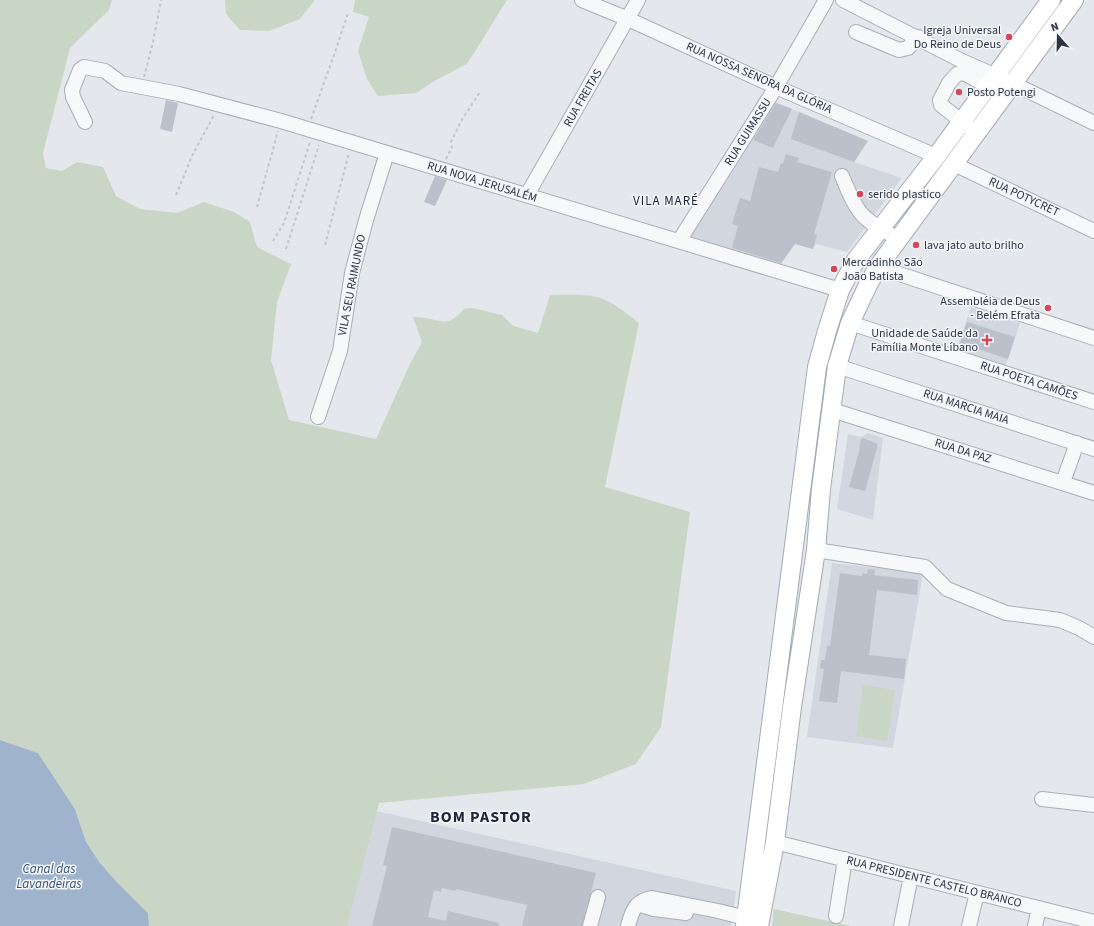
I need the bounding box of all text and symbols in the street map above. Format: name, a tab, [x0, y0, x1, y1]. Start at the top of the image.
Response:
north arrow	[1038, 16, 1078, 56]
text: N	[1049, 19, 1061, 35]
place label: Igreja Universal Do Reino de Deus	[914, 22, 1001, 53]
marker: Igreja Universal Do Reino de Deus	[1004, 32, 1014, 42]
street label: RUA NOSSA SENORA DA GLÓRIA	[683, 38, 835, 118]
street label: RUA FREITAS	[560, 66, 606, 130]
place label: Posto Potengi	[967, 84, 1036, 101]
marker: Posto Potengi	[954, 87, 964, 97]
street label: RUA GUIMASSU	[720, 95, 776, 169]
street label: RUA NOVA JERUSALÉM	[425, 157, 539, 207]
street label: RUA POTYCRET	[986, 173, 1063, 221]
place label: serido plastico	[868, 186, 941, 203]
marker: serido plastico	[855, 189, 865, 199]
district label: VILA MARÉ	[633, 192, 699, 210]
street label: VILA SEU RAIMUNDO	[334, 233, 370, 337]
place label: lava jato auto brilho	[924, 237, 1024, 254]
marker: lava jato auto brilho	[911, 240, 921, 250]
place label: Mercadinho São João Batista	[842, 254, 923, 285]
marker: Mercadinho São João Batista	[829, 264, 839, 274]
place label: Assembléia de Deus - Belém Efrata	[940, 293, 1040, 324]
marker: Assembléia de Deus - Belém Efrata	[1043, 303, 1053, 313]
place label: Unidade de Saúde da Família Monte Líbano	[871, 325, 978, 356]
marker: Unidade de Saúde da Família Monte Líbano	[981, 334, 993, 346]
street label: RUA POETA CAMÕES	[978, 357, 1080, 405]
street label: RUA MARCIA MAIA	[921, 385, 1011, 429]
street label: RUA DA PAZ	[932, 434, 994, 468]
district label: BOM PASTOR	[430, 806, 532, 828]
street label: RUA PRESIDENTE CASTELO BRANCO	[845, 852, 1024, 912]
water label: Canal das Lavandeiras	[16, 860, 82, 893]

